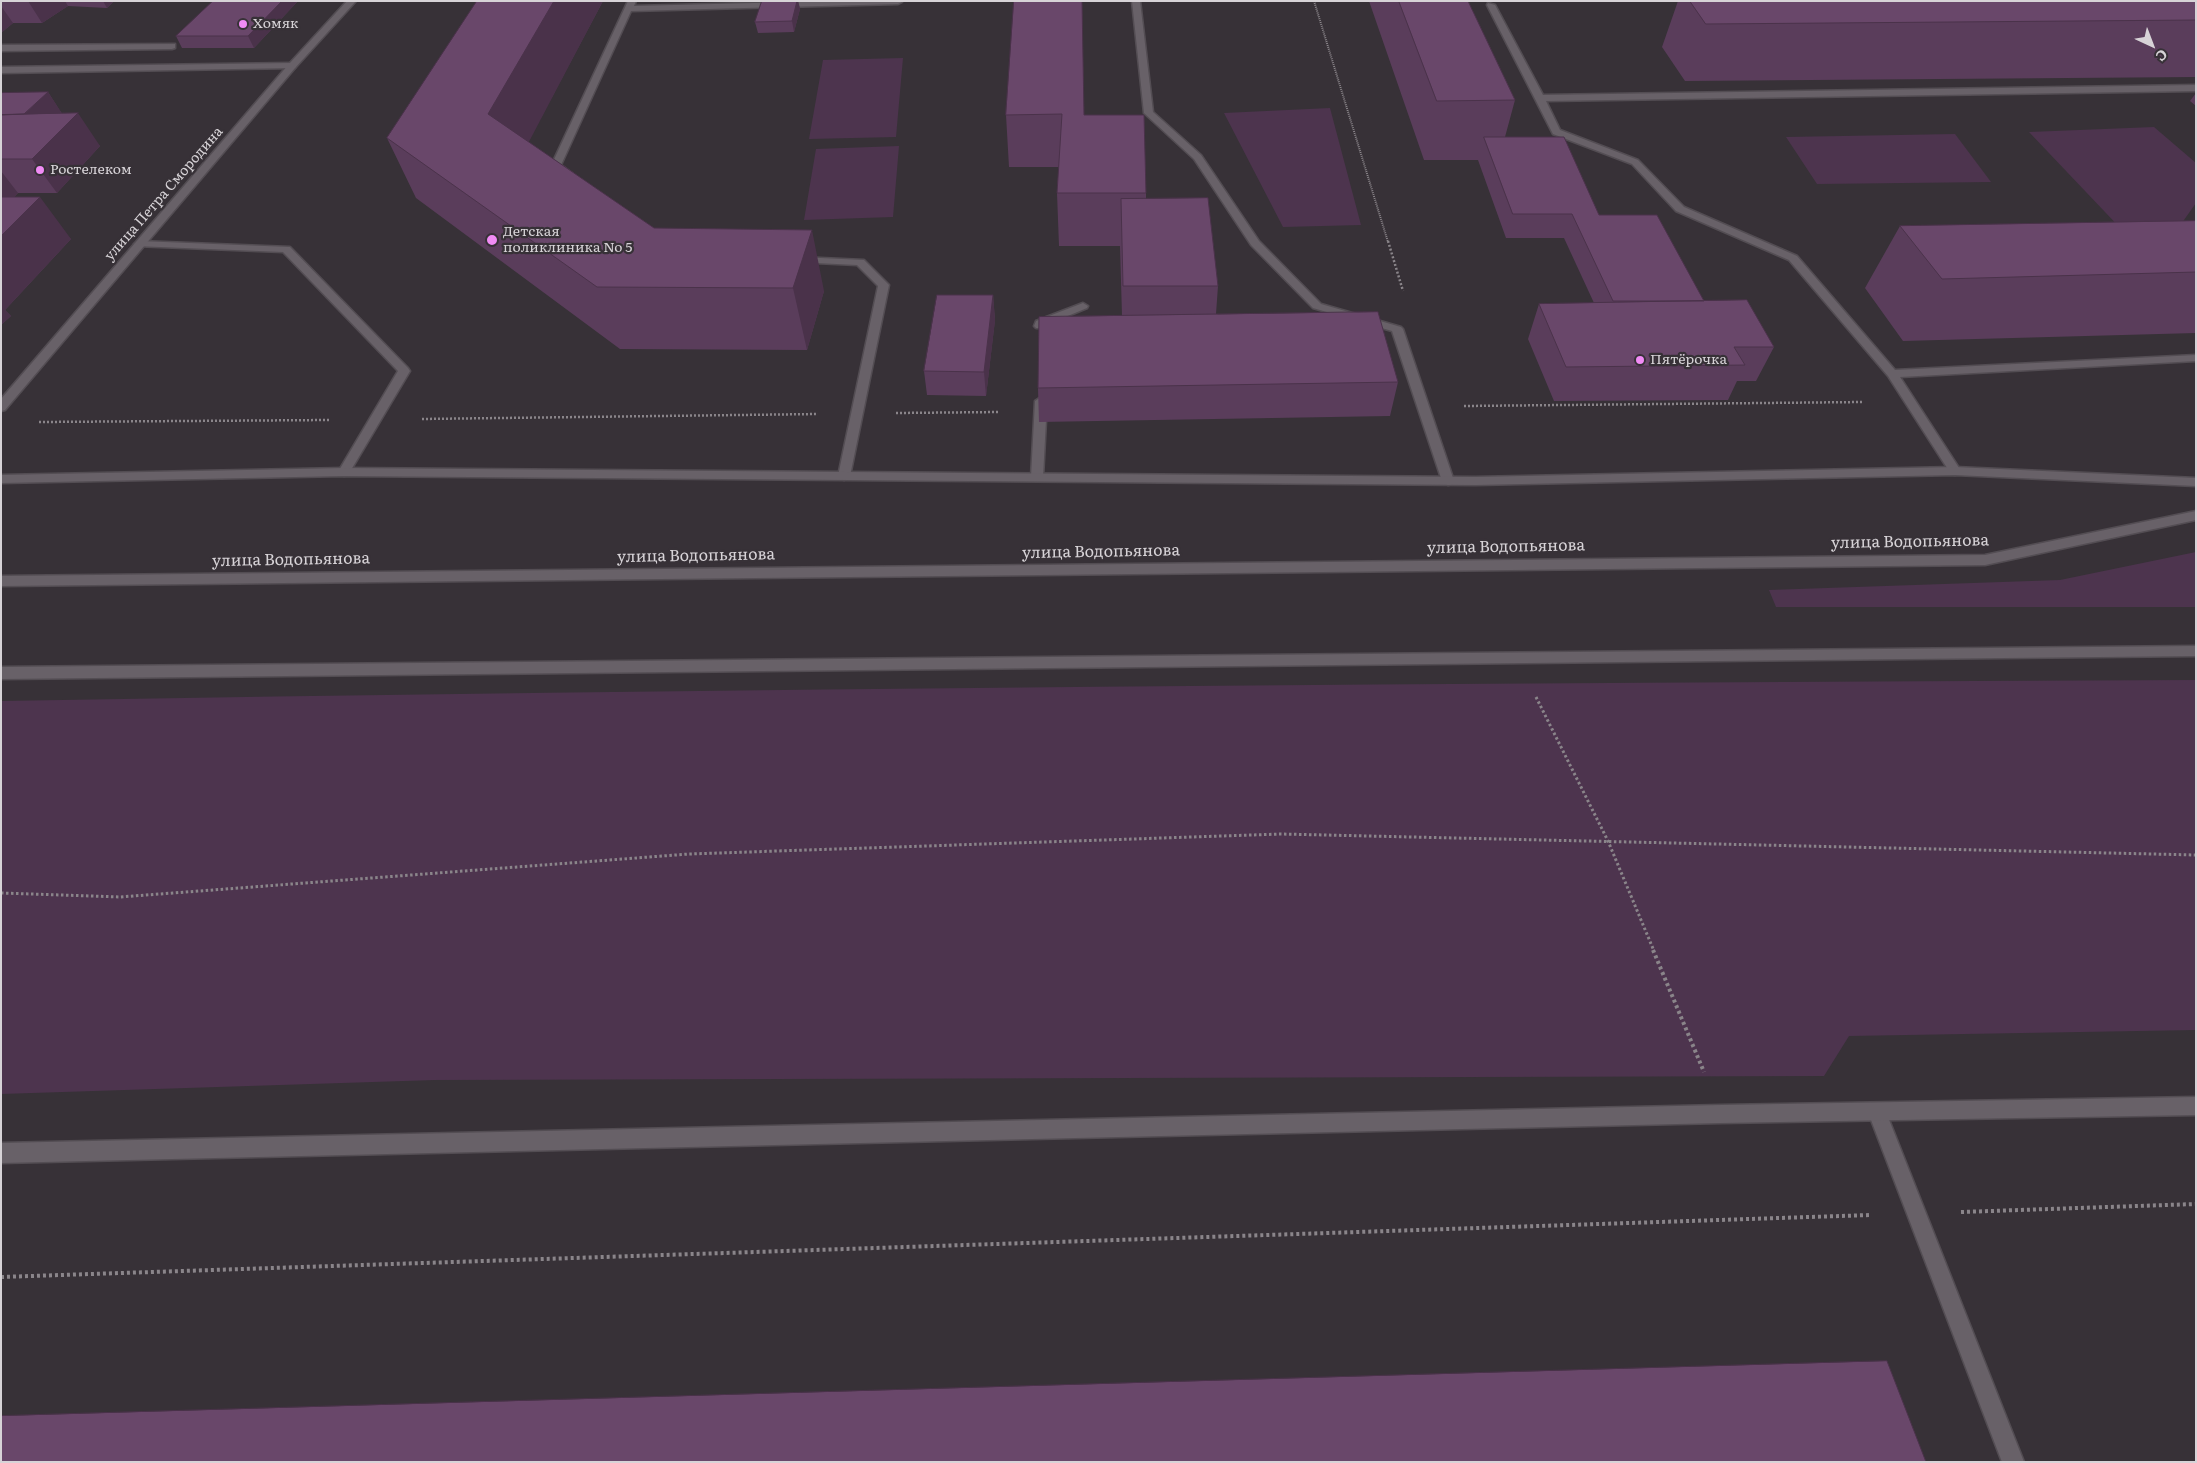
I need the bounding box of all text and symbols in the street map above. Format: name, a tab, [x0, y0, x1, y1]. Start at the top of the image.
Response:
place label: Хомяк	[253, 16, 298, 32]
marker: Хомяк	[237, 18, 249, 30]
north arrow	[2127, 20, 2177, 70]
text: С	[2152, 45, 2173, 67]
street label: улица Петра Смородина	[101, 124, 227, 264]
place label: Ростелеком	[50, 162, 132, 178]
marker: Ростелеком	[34, 164, 46, 176]
place label: Детская поликлиника No 5	[503, 224, 632, 256]
marker: Детская поликлиника No 5	[485, 233, 499, 247]
place label: Пятёрочка	[1650, 352, 1727, 368]
marker: Пятёрочка	[1634, 354, 1646, 366]
street label: улица Водопьянова	[1831, 531, 1989, 553]
street label: улица Водопьянова	[1427, 536, 1585, 558]
street label: улица Водопьянова	[1022, 541, 1180, 563]
street label: улица Водопьянова	[617, 545, 775, 567]
street label: улица Водопьянова	[212, 549, 370, 571]

